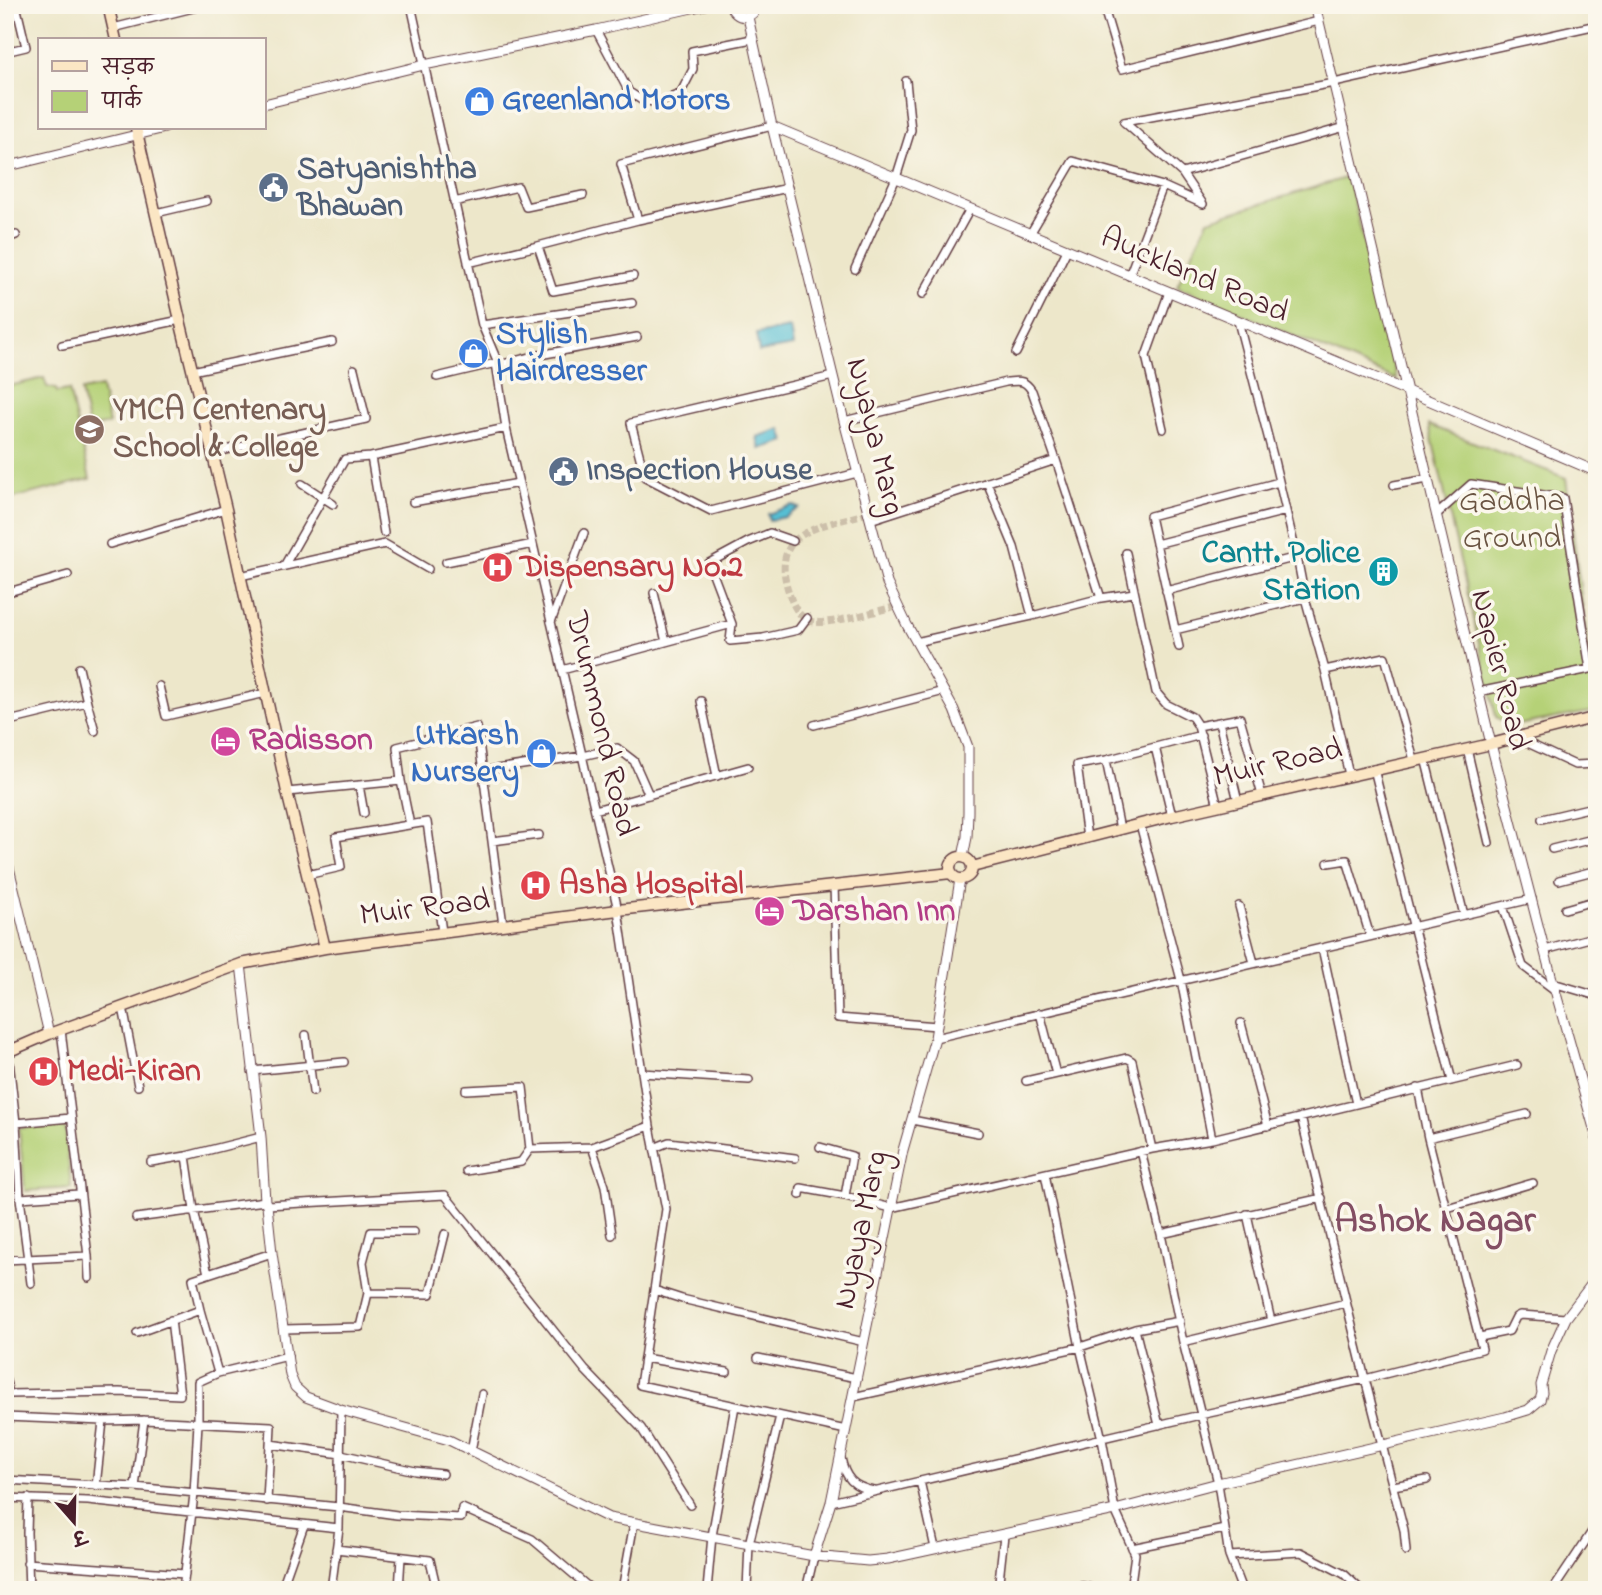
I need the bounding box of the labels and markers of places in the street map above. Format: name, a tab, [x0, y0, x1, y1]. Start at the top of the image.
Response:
place label: Greenland Motors	[502, 78, 731, 125]
shop icon: Greenland Motors	[462, 84, 496, 118]
place label: Satyanishtha Bhawan	[295, 147, 477, 231]
public building icon: Satyanishtha Bhawan	[257, 171, 291, 205]
place label: Stylish Hairdresser	[496, 312, 648, 396]
shop icon: Stylish Hairdresser	[456, 336, 490, 370]
place label: YMCA Centenary School & College	[112, 388, 326, 473]
school or university icon: YMCA Centenary School & College	[73, 412, 107, 446]
place label: Inspection House	[586, 448, 814, 495]
public building icon: Inspection House	[546, 454, 580, 488]
place label: Cantt. Police Station	[1201, 531, 1362, 615]
place label: Dispensary No.2	[518, 545, 743, 593]
hospital icon: Dispensary No.2	[480, 551, 514, 585]
building icon: Cantt. Police Station	[1366, 555, 1400, 589]
place label: Utkarsh Nursery	[411, 713, 519, 798]
place label: Radisson	[249, 718, 373, 765]
hotel icon: Radisson	[209, 724, 243, 758]
shop icon: Utkarsh Nursery	[525, 737, 559, 771]
place label: Asha Hospital	[559, 862, 744, 909]
hospital icon: Asha Hospital	[519, 868, 553, 902]
place label: Darshan Inn	[791, 889, 956, 936]
hotel icon: Darshan Inn	[753, 895, 787, 929]
place label: Medi-Kiran	[67, 1049, 201, 1096]
hospital icon: Medi-Kiran	[27, 1055, 61, 1089]

